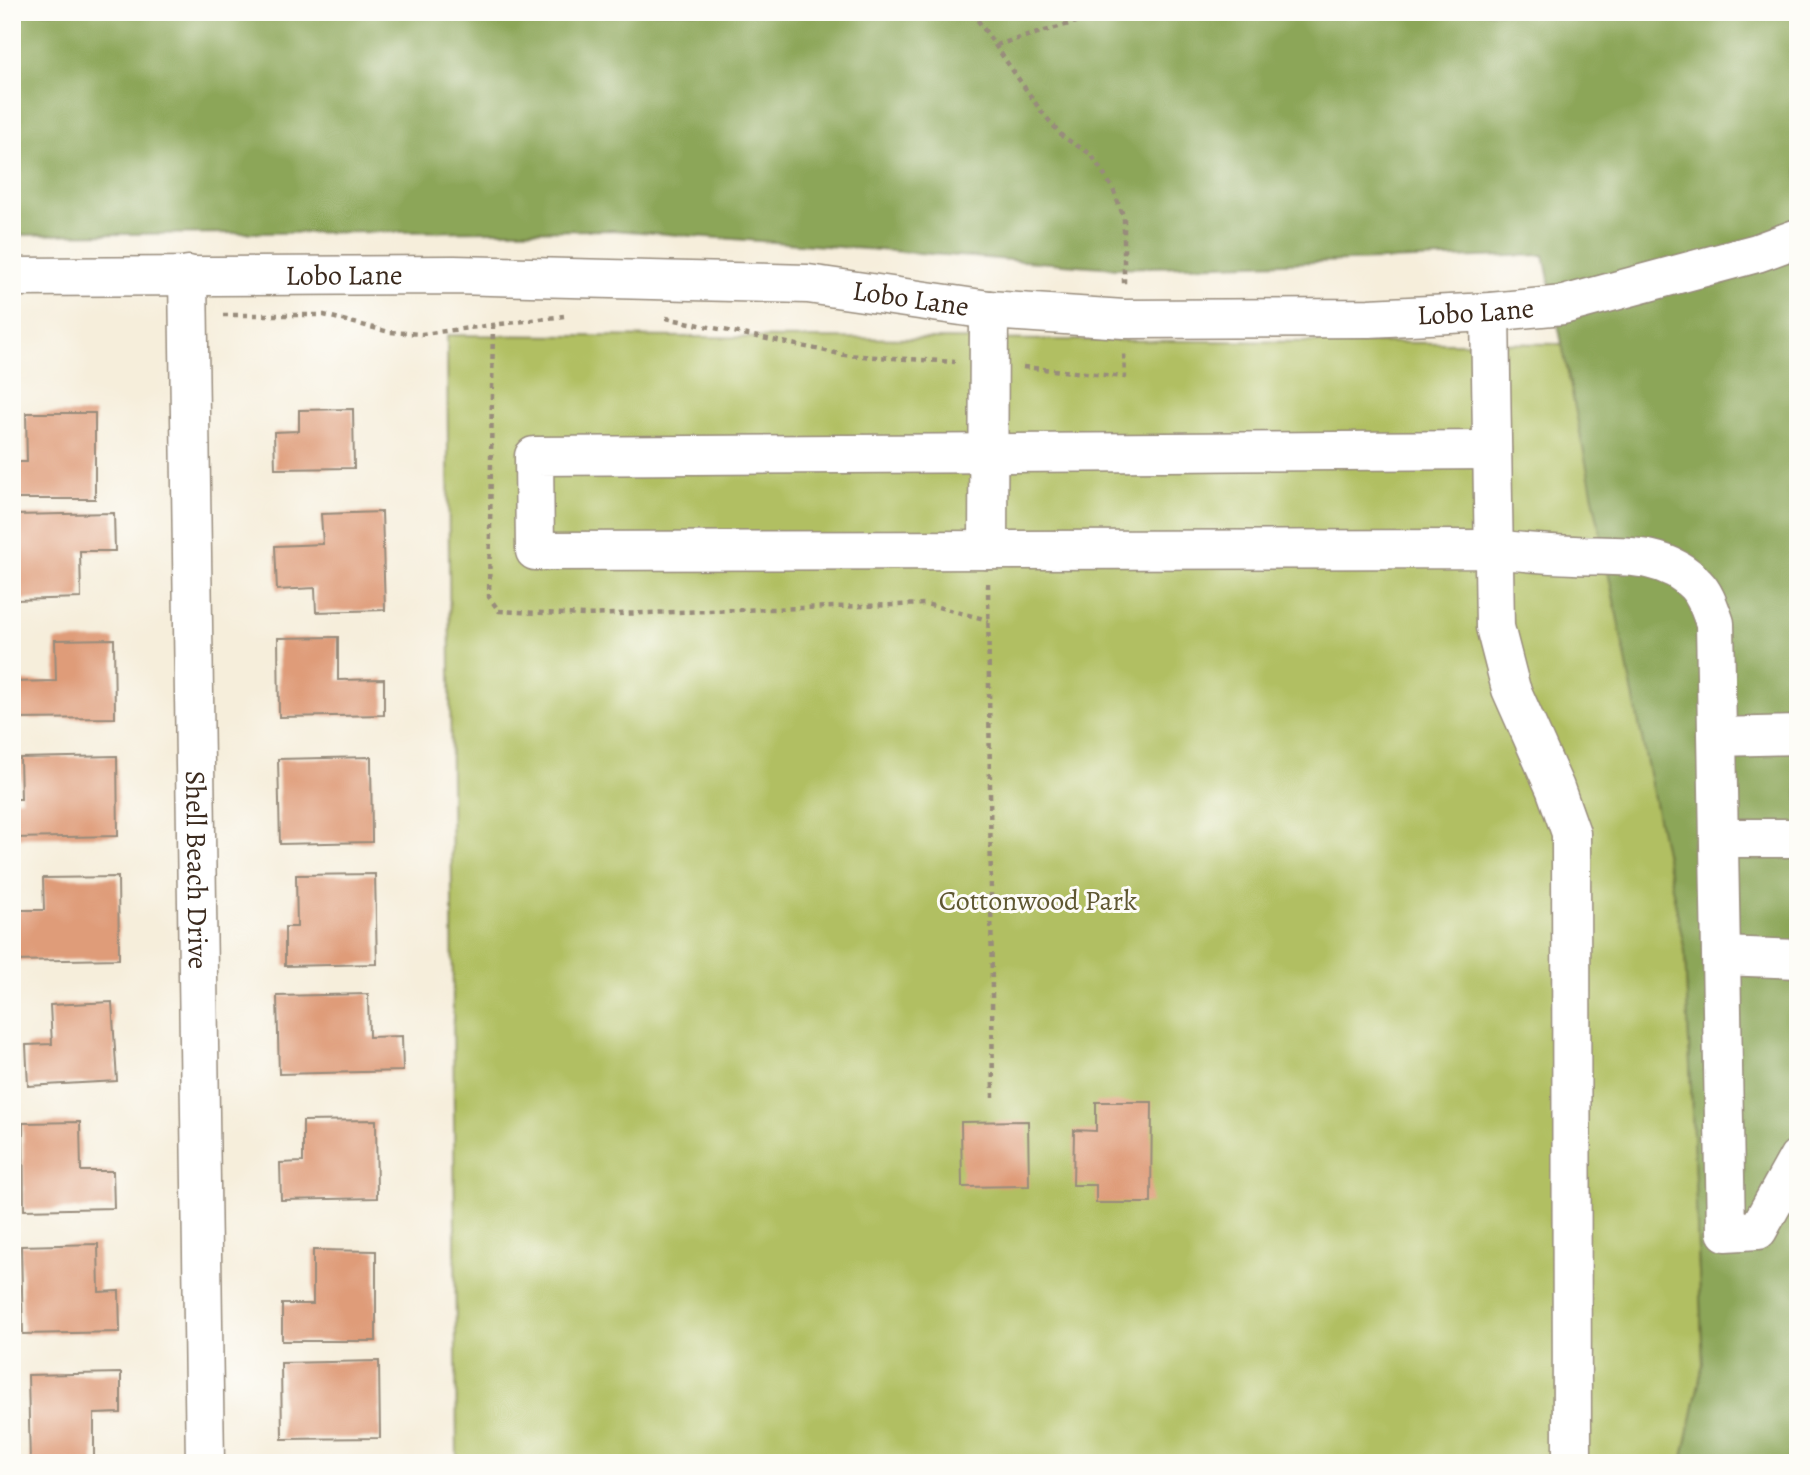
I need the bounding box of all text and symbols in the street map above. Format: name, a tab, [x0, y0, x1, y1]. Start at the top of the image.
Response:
street label: Lobo Lane	[285, 256, 403, 295]
street label: Lobo Lane	[850, 272, 971, 326]
street label: Lobo Lane	[1416, 289, 1536, 335]
street label: Shell Beach Drive	[176, 770, 217, 970]
park label: Cottonwood Park	[939, 882, 1137, 920]

